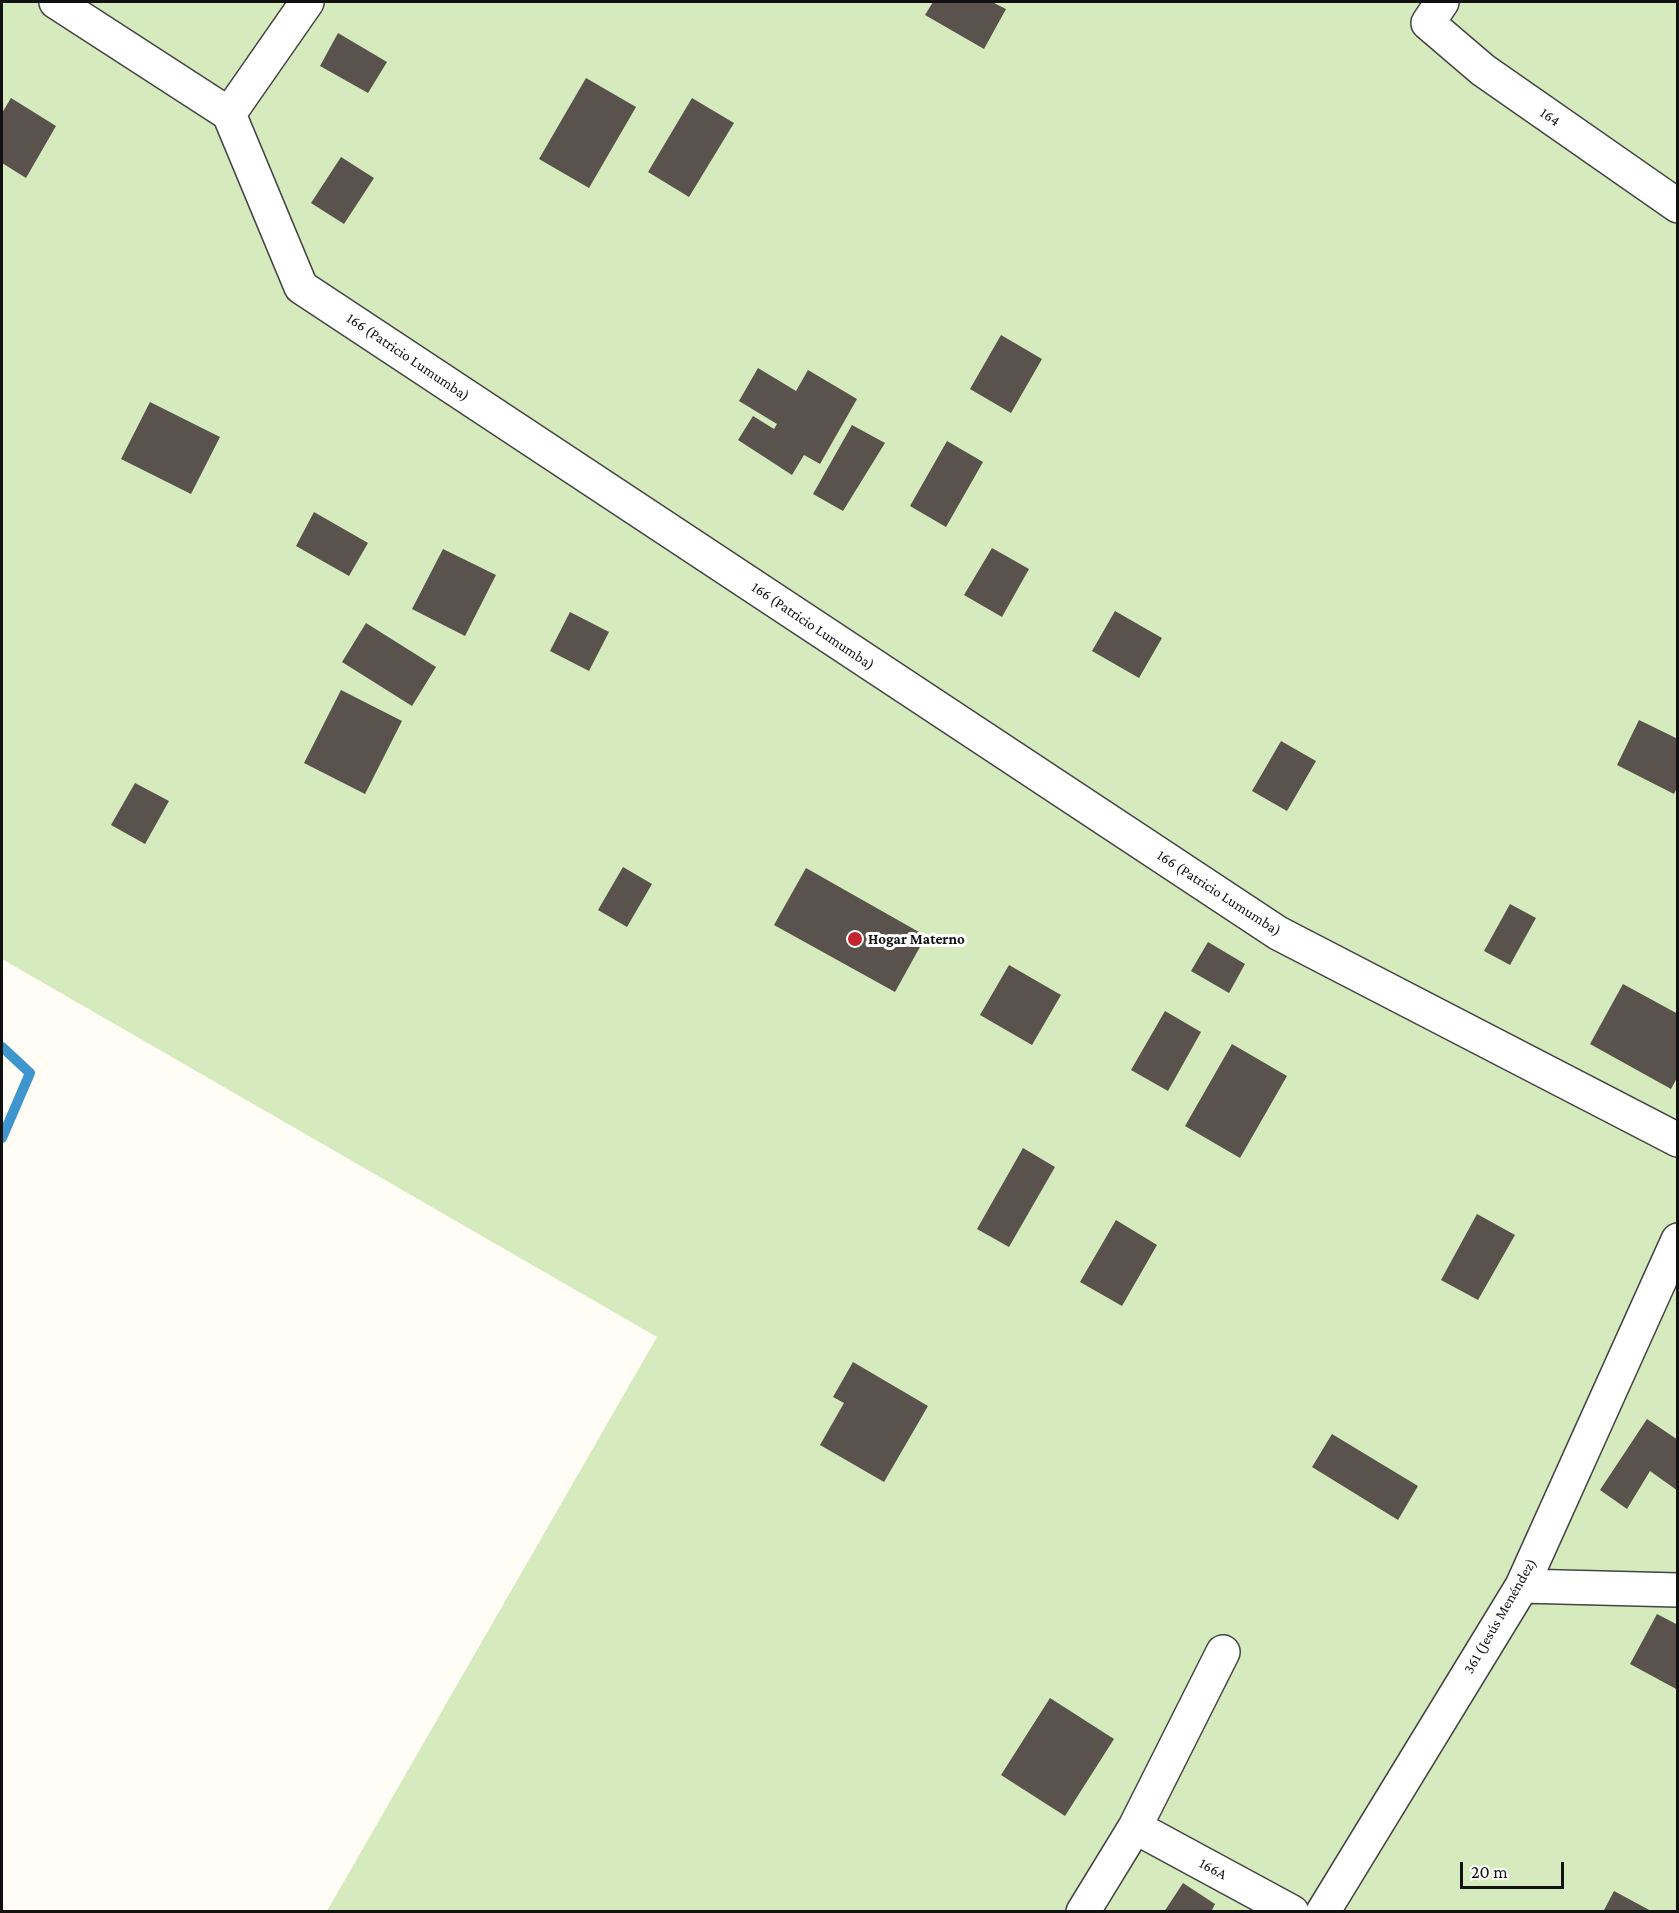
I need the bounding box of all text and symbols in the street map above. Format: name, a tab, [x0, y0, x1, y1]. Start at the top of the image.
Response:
street label: 164	[1537, 104, 1563, 130]
street label: 166 (Patricio Lumumba)	[343, 309, 473, 405]
street label: 166 (Patricio Lumumba)	[748, 578, 878, 674]
street label: 166 (Patricio Lumumba)	[1154, 846, 1284, 940]
marker: Hogar Materno	[846, 930, 864, 948]
place label: Hogar Materno	[868, 930, 965, 948]
street label: 361 (Jesús Menéndez)	[1460, 1555, 1540, 1677]
scale bar	[1463, 1850, 1566, 1888]
street label: 166A	[1196, 1854, 1230, 1884]
text: 20 m	[1471, 1862, 1508, 1882]

